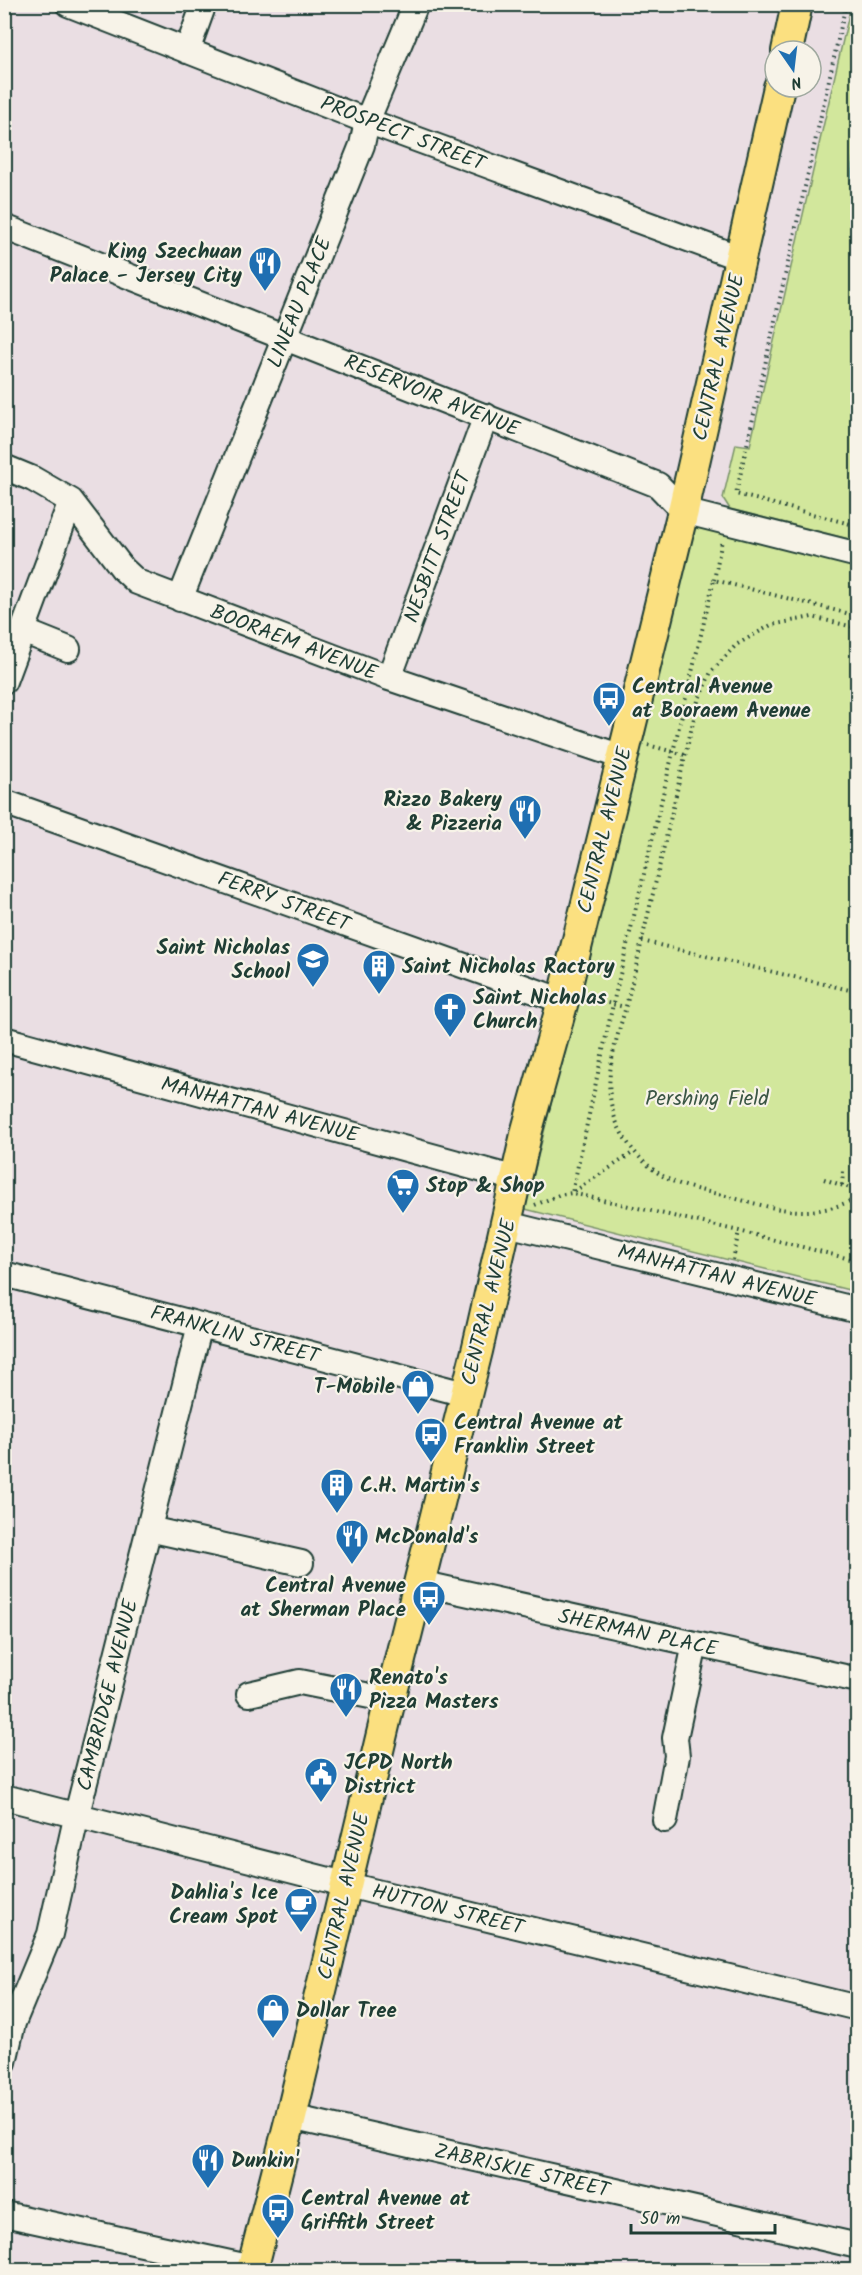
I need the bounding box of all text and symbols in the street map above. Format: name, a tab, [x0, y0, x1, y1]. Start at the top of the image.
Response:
north arrow	[763, 39, 823, 99]
text: N	[788, 69, 804, 95]
street label: PROSPECT STREET	[315, 88, 491, 182]
street label: LINEAU PLACE	[259, 231, 342, 373]
place label: King Szechuan Palace - Jersey City	[50, 236, 242, 293]
restaurant icon: King Szechuan Palace - Jersey City	[247, 245, 283, 292]
street label: CENTRAL AVENUE	[684, 270, 755, 444]
street label: RESERVOIR AVENUE	[339, 346, 525, 447]
street label: NESBITT STREET	[396, 466, 482, 628]
street label: BOORAEM AVENUE	[205, 596, 383, 691]
place label: Central Avenue at Booraem Avenue	[632, 671, 811, 728]
bus stop icon: Central Avenue at Booraem Avenue	[591, 680, 627, 727]
street label: CENTRAL AVENUE	[569, 743, 642, 917]
place label: Rizzo Bakery & Pizzeria	[383, 784, 502, 841]
restaurant icon: Rizzo Bakery & Pizzeria	[507, 793, 543, 840]
street label: FERRY STREET	[213, 863, 356, 942]
place label: Saint Nicholas School	[157, 932, 290, 989]
school or university icon: Saint Nicholas School	[295, 941, 331, 988]
building icon: Saint Nicholas Ractory	[361, 948, 397, 995]
place label: Saint Nicholas Ractory	[402, 951, 615, 984]
place label: Saint Nicholas Church	[473, 982, 607, 1039]
church icon: Saint Nicholas Church	[432, 991, 468, 1038]
street label: MANHATTAN AVENUE	[157, 1068, 363, 1153]
park label: Pershing Field	[645, 1083, 769, 1116]
supermarket icon: Stop & Shop	[385, 1167, 421, 1214]
place label: Stop & Shop	[426, 1170, 545, 1203]
street label: CENTRAL AVENUE	[453, 1215, 526, 1389]
street label: MANHATTAN AVENUE	[614, 1236, 820, 1317]
street label: FRANKLIN STREET	[146, 1297, 324, 1374]
shop icon: T-Mobile	[400, 1368, 436, 1415]
place label: T-Mobile	[314, 1371, 395, 1404]
place label: Central Avenue at Franklin Street	[454, 1407, 624, 1464]
bus stop icon: Central Avenue at Franklin Street	[413, 1416, 449, 1463]
building icon: C.H. Martin's	[319, 1467, 355, 1514]
place label: C.H. Martin's	[360, 1470, 480, 1503]
restaurant icon: McDonald's	[334, 1518, 370, 1565]
place label: McDonald's	[375, 1521, 479, 1554]
place label: Central Avenue at Sherman Place	[240, 1570, 406, 1627]
bus stop icon: Central Avenue at Sherman Place	[411, 1579, 447, 1626]
street label: CAMBRIDGE AVENUE	[69, 1595, 148, 1795]
street label: SHERMAN PLACE	[555, 1600, 721, 1667]
place label: Renato's Pizza Masters	[369, 1662, 499, 1719]
restaurant icon: Renato's Pizza Masters	[328, 1671, 364, 1718]
place label: JCPD North District	[344, 1747, 453, 1804]
public building icon: JCPD North District	[303, 1756, 339, 1803]
street label: CENTRAL AVENUE	[309, 1809, 380, 1983]
street label: HUTTON STREET	[368, 1876, 529, 1946]
place label: Dahlia's Ice Cream Spot	[169, 1877, 279, 1934]
cafe icon: Dahlia's Ice Cream Spot	[283, 1886, 319, 1933]
shop icon: Dollar Tree	[255, 1992, 291, 2039]
place label: Dollar Tree	[296, 1995, 397, 2028]
street label: ZABRISKIE STREET	[431, 2135, 614, 2208]
restaurant icon: Dunkin'	[190, 2142, 226, 2189]
place label: Dunkin'	[231, 2145, 300, 2178]
place label: Central Avenue at Griffith Street	[301, 2183, 471, 2240]
bus stop icon: Central Avenue at Griffith Street	[260, 2192, 296, 2239]
scale bar	[631, 2197, 775, 2235]
text: 50 m	[640, 2205, 680, 2234]

